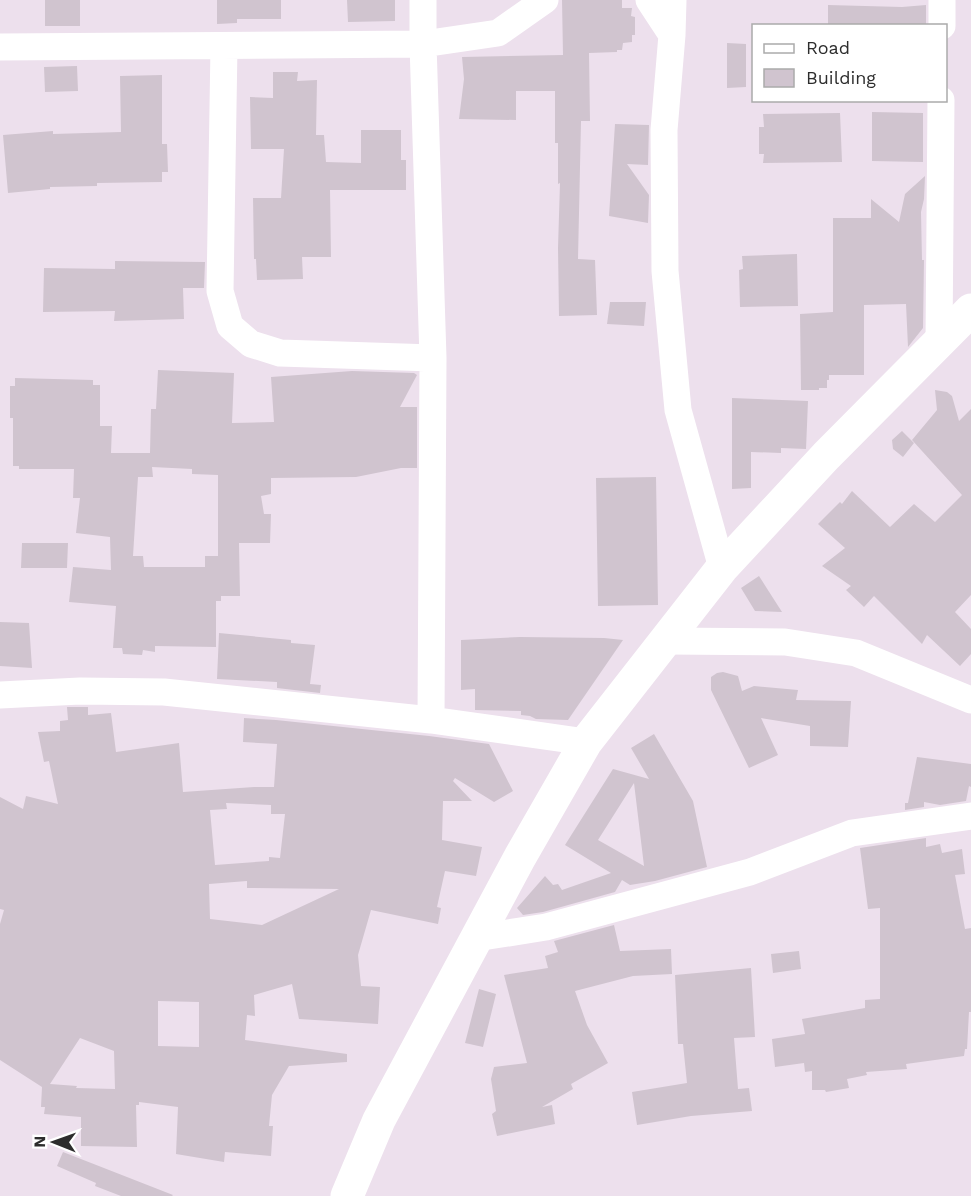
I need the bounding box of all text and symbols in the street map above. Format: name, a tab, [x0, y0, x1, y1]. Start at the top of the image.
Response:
legend	[752, 24, 947, 102]
text: Road	[806, 37, 850, 58]
text: Building	[806, 67, 876, 88]
north arrow	[24, 1112, 84, 1172]
text: N	[30, 1136, 49, 1148]

